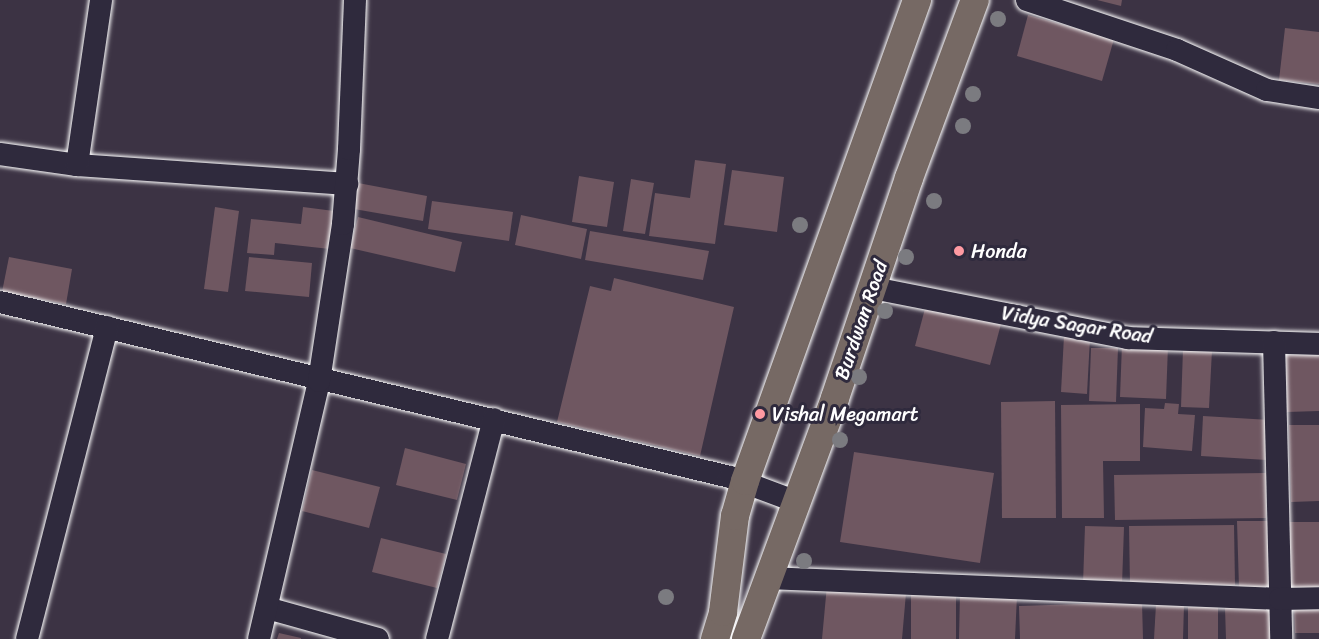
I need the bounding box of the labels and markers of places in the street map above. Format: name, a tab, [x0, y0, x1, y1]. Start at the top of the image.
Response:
place label: Honda	[971, 239, 1027, 263]
marker: Honda	[952, 244, 966, 258]
place label: Vishal Megamart	[772, 402, 919, 426]
marker: Vishal Megamart	[753, 407, 767, 421]

